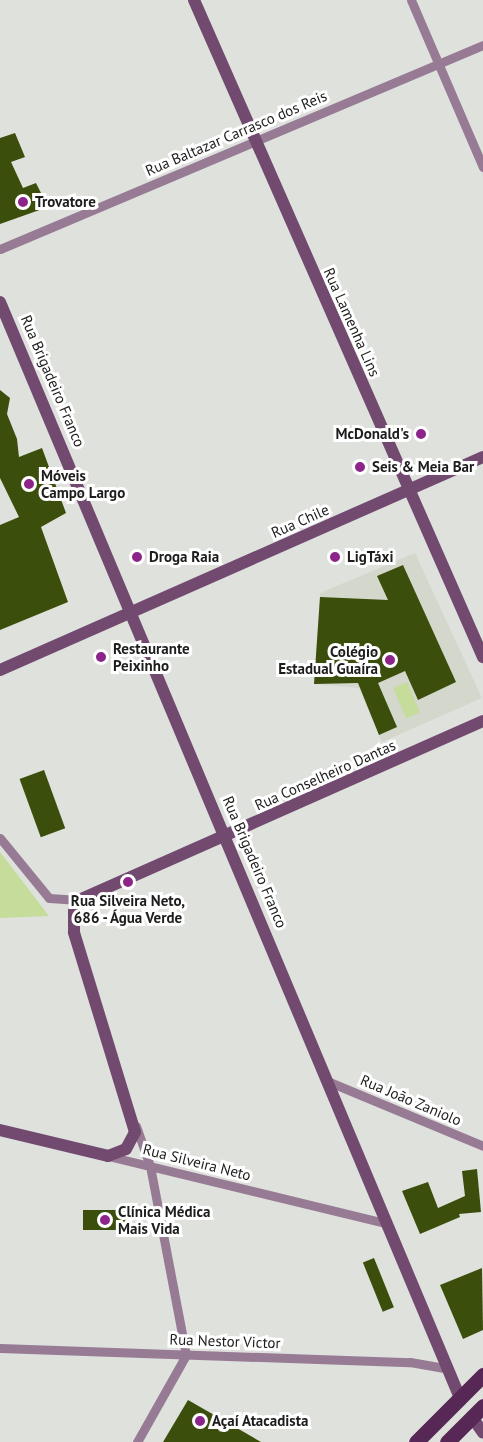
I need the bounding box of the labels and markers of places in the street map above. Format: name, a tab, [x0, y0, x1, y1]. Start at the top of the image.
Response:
place label: Trovatore	[35, 193, 96, 211]
marker: Trovatore	[16, 195, 30, 209]
place label: McDonald's	[336, 425, 409, 443]
marker: McDonald's	[414, 427, 428, 441]
place label: Seis & Meia Bar	[372, 458, 474, 476]
marker: Seis & Meia Bar	[353, 460, 367, 474]
place label: Móveis Campo Largo	[41, 466, 125, 501]
marker: Móveis Campo Largo	[22, 477, 36, 491]
place label: Droga Raia	[149, 548, 219, 566]
place label: LigTáxi	[347, 548, 393, 566]
marker: Droga Raia	[130, 550, 144, 564]
marker: LigTáxi	[328, 550, 342, 564]
place label: Restaurante Peixinho	[113, 639, 190, 674]
place label: Colégio Estadual Guaíra	[278, 642, 378, 677]
marker: Restaurante Peixinho	[94, 650, 108, 664]
marker: Colégio Estadual Guaíra	[383, 653, 397, 667]
marker: Rua Silveira Neto, 686 - Água Verde	[121, 875, 135, 889]
place label: Rua Silveira Neto, 686 - Água Verde	[71, 891, 185, 926]
place label: Clínica Médica Mais Vida	[118, 1202, 210, 1237]
marker: Clínica Médica Mais Vida	[96, 1211, 114, 1229]
place label: Açaí Atacadista	[212, 1412, 309, 1430]
marker: Açaí Atacadista	[193, 1414, 207, 1428]

